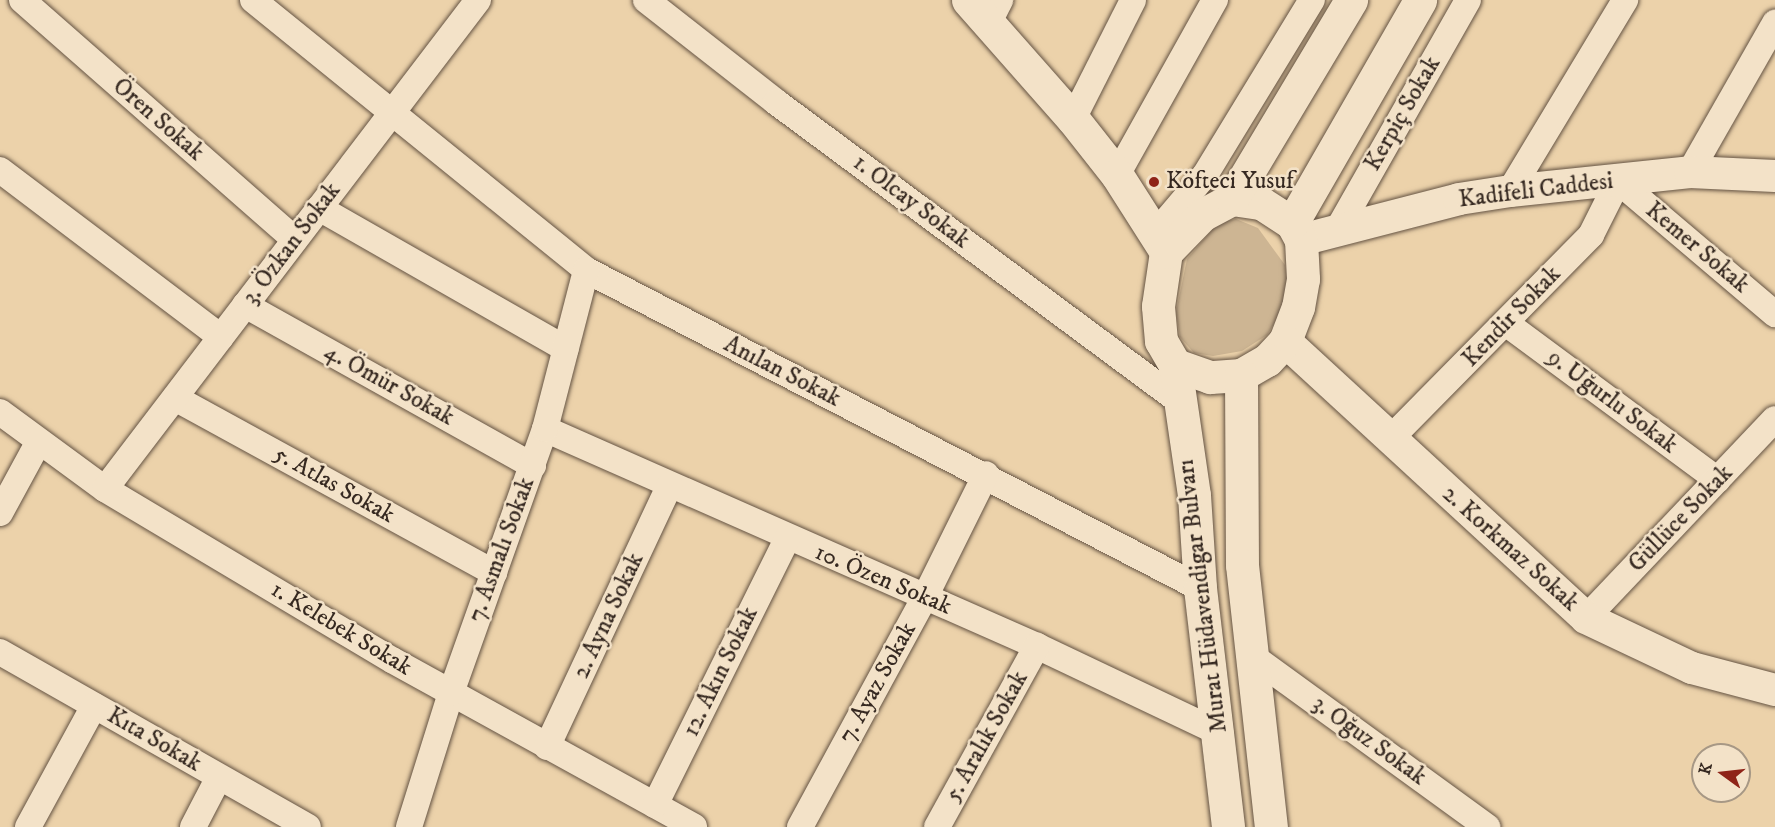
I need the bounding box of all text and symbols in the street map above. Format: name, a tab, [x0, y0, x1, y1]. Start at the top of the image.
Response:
street label: Kerpiç Sokak	[1359, 52, 1447, 176]
street label: Ören Sokak	[106, 72, 210, 168]
street label: 1. Olcay Sokak	[847, 149, 975, 255]
street label: Kadifeli Caddesi	[1457, 167, 1615, 215]
place label: Köfteci Yusuf	[1166, 168, 1294, 196]
marker: Köfteci Yusuf	[1147, 175, 1161, 189]
street label: 3. Özkan Sokak	[237, 177, 347, 311]
street label: Kemer Sokak	[1639, 196, 1755, 300]
street label: Kendir Sokak	[1457, 260, 1567, 374]
street label: Anılan Sokak	[719, 330, 845, 414]
street label: 4. Ömür Sokak	[319, 338, 459, 432]
street label: 9. Uğurlu Sokak	[1541, 344, 1683, 460]
street label: 5. Atlas Sokak	[269, 440, 399, 530]
street label: Murat Hüdavendigar Bulvarı	[1172, 458, 1234, 734]
street label: Güllüce Sokak	[1623, 459, 1739, 579]
street label: 7. Asmalı Sokak	[463, 474, 541, 626]
street label: 2. Korkmaz Sokak	[1436, 480, 1584, 618]
street label: 10. Özen Sokak	[810, 538, 956, 622]
street label: 2. Ayna Sokak	[567, 549, 651, 683]
street label: 1. Kelebek Sokak	[265, 576, 417, 682]
street label: 12. Akın Sokak	[677, 602, 765, 742]
street label: 7. Ayaz Sokak	[833, 618, 923, 748]
street label: 5. Aralık Sokak	[939, 667, 1035, 807]
street label: 3. Oğuz Sokak	[1306, 690, 1432, 792]
street label: Kıta Sokak	[102, 701, 206, 779]
north arrow	[1691, 743, 1751, 803]
text: K	[1694, 761, 1717, 777]

